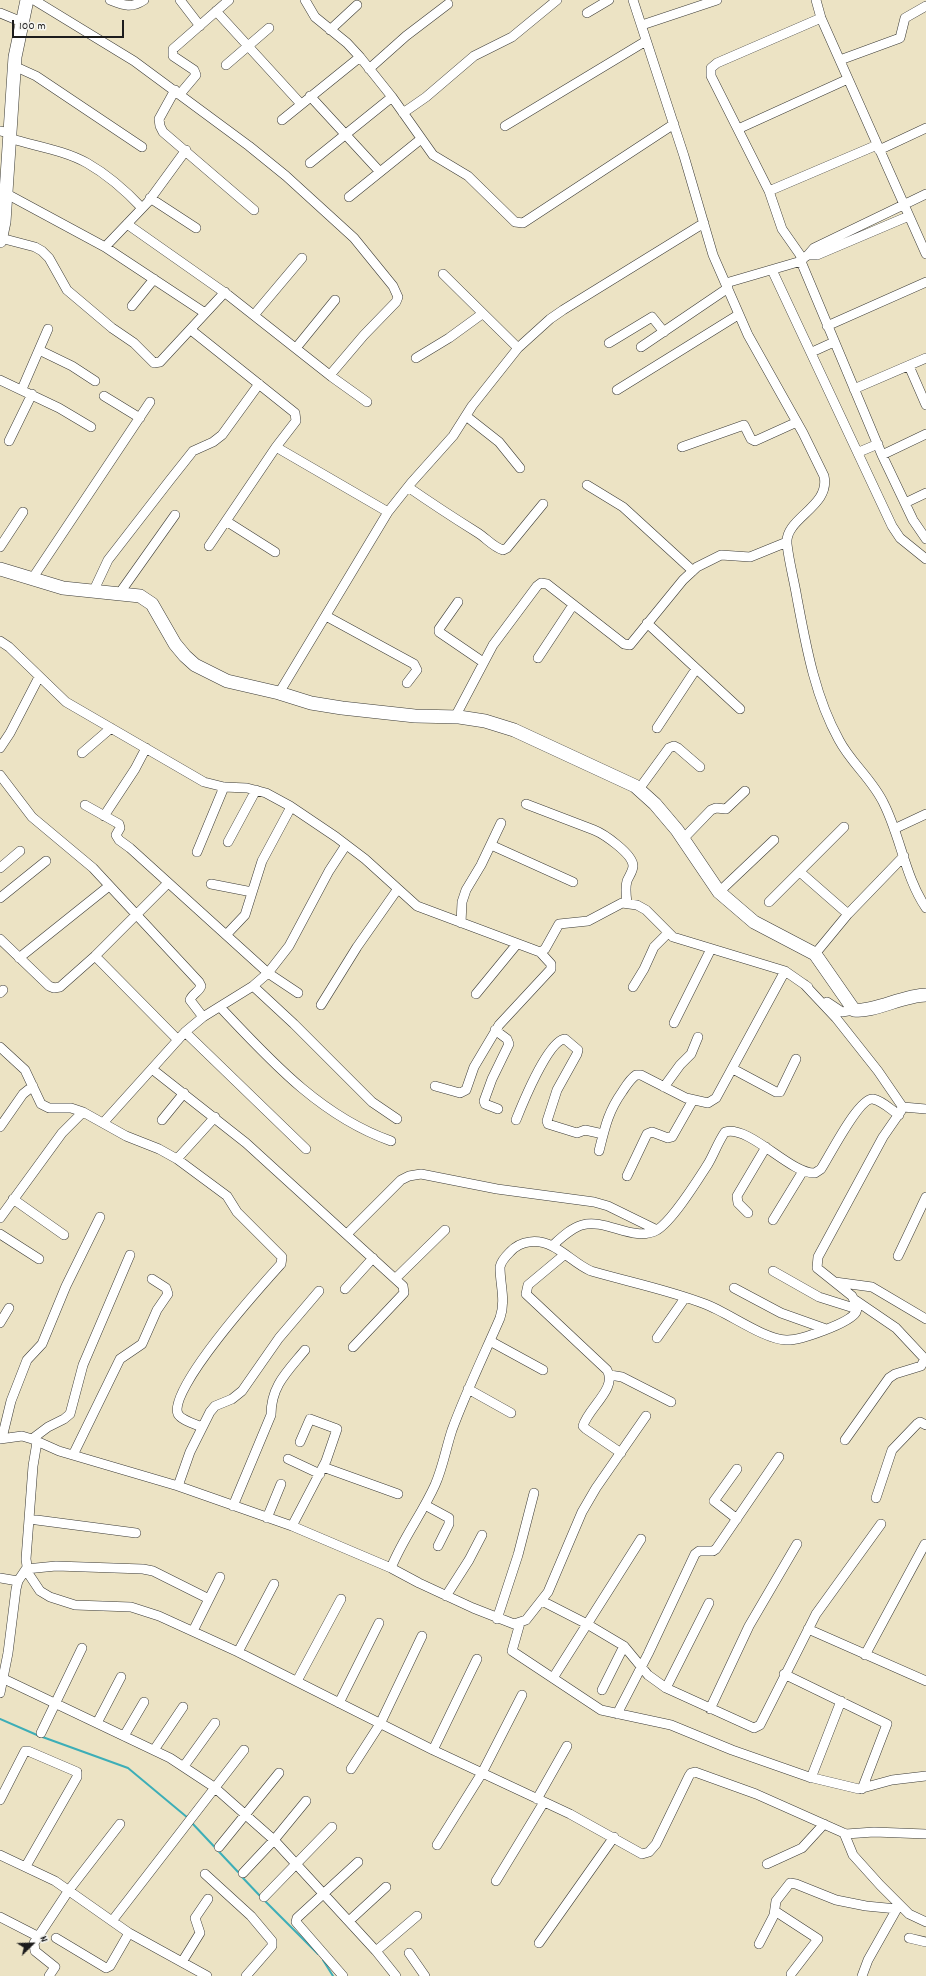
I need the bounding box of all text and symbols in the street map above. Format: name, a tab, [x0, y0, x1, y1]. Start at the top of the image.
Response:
scale bar	[14, 12, 126, 38]
text: 100 m	[19, 18, 46, 35]
north arrow	[12, 1924, 52, 1964]
text: N	[35, 1934, 51, 1945]

